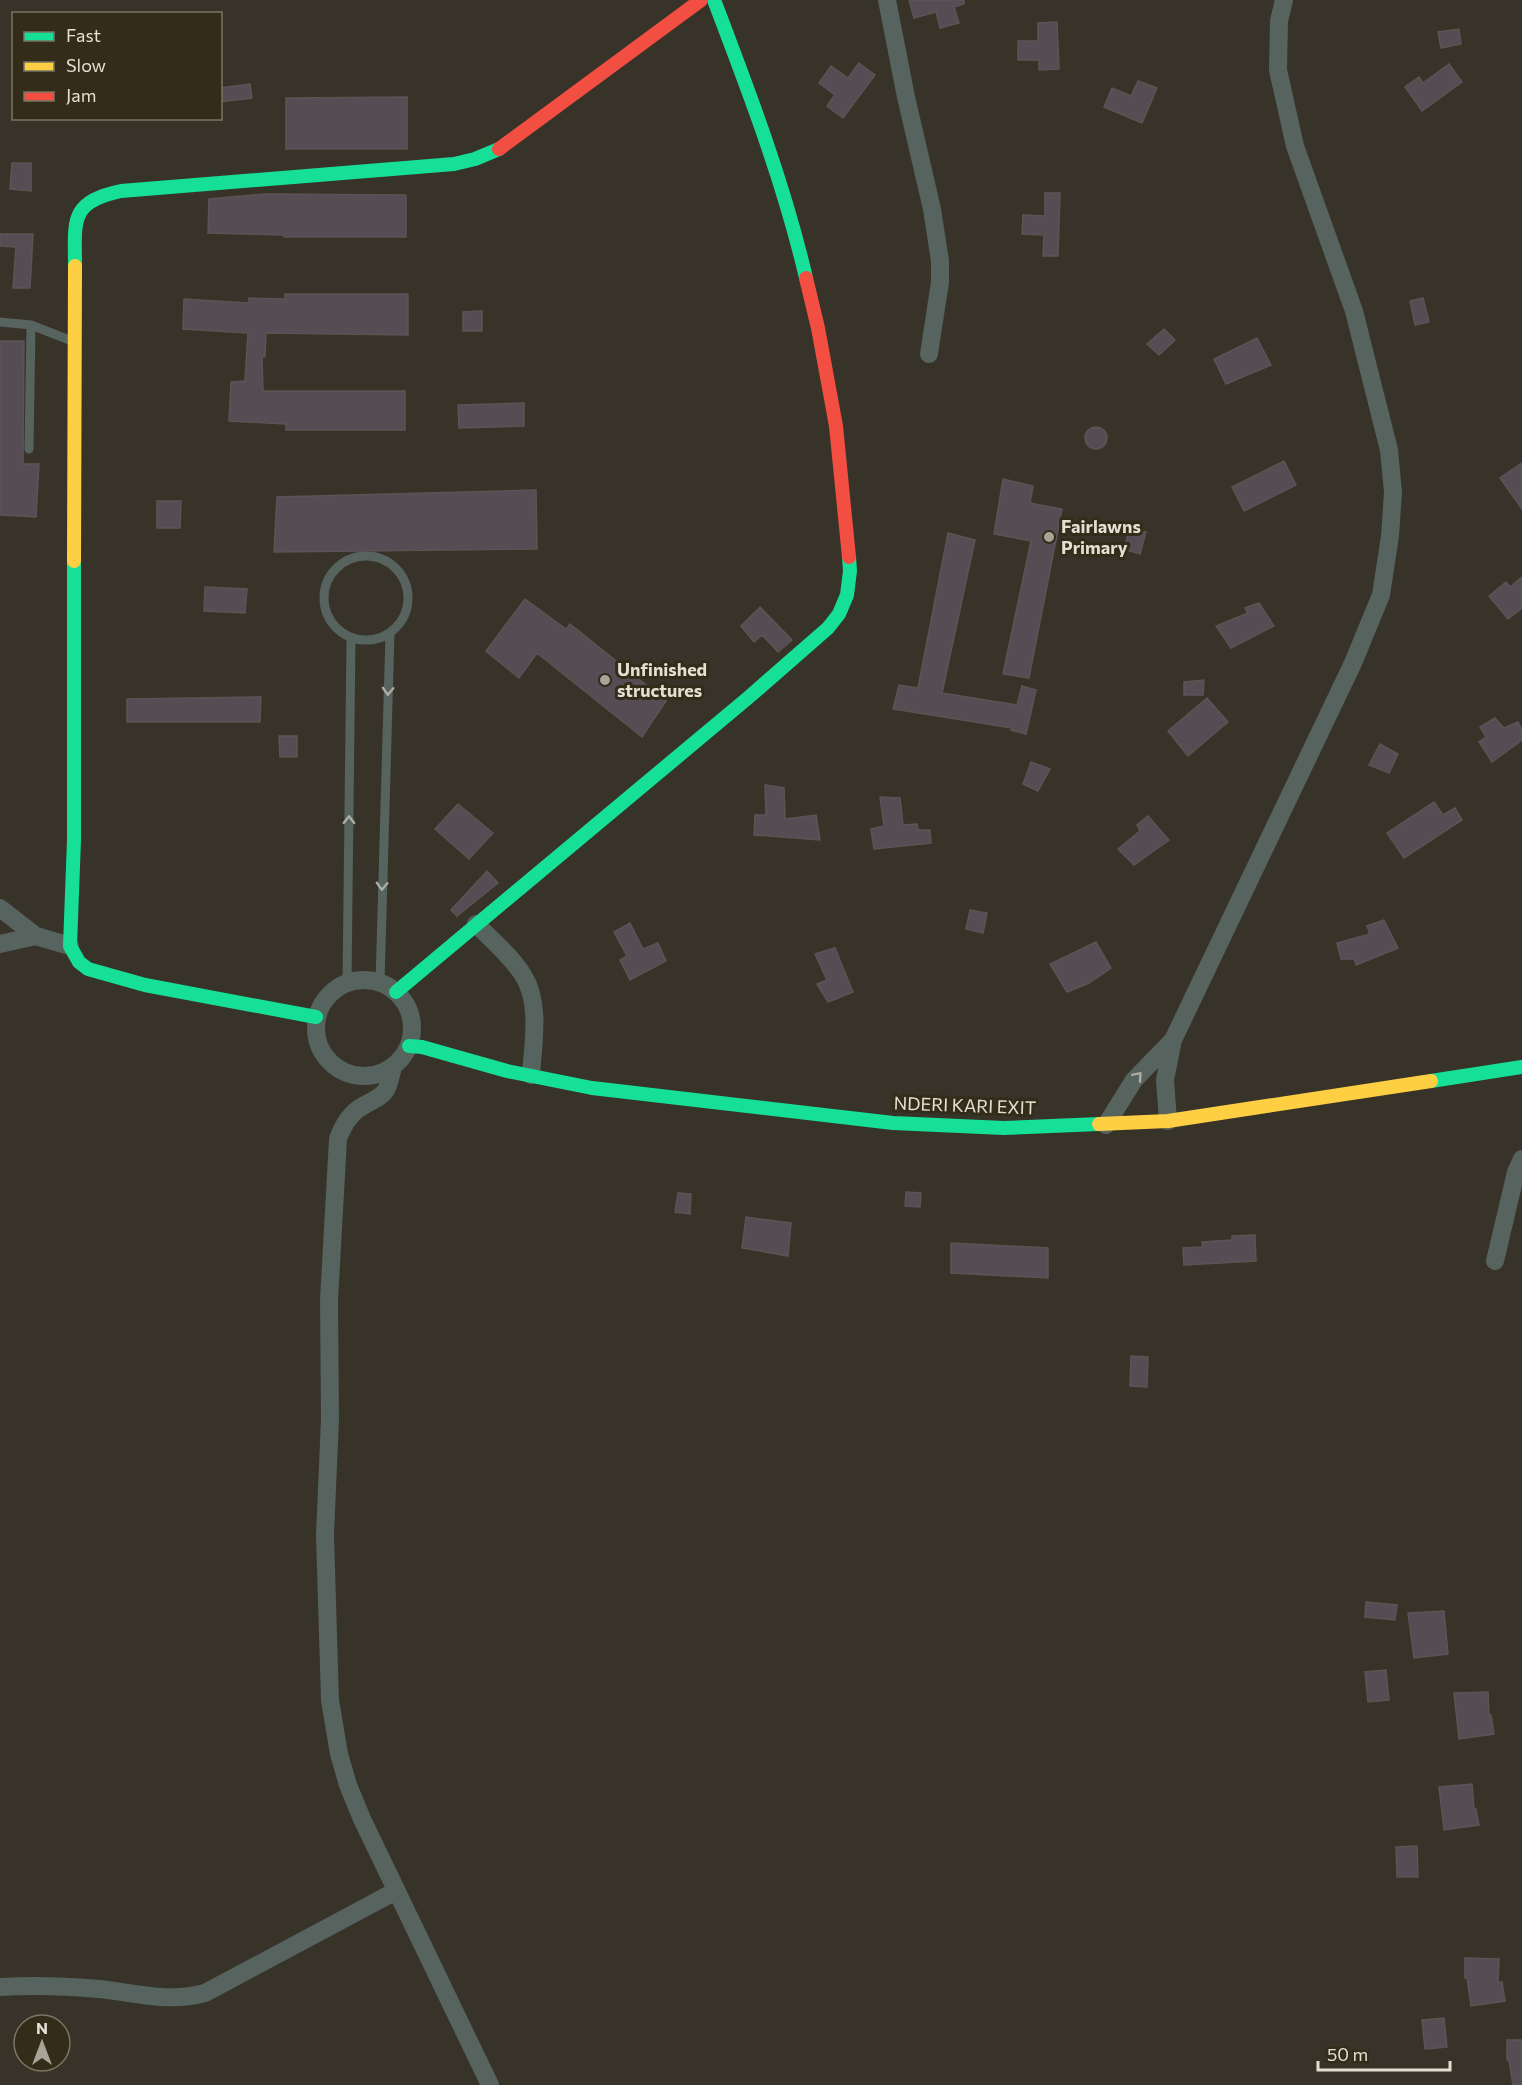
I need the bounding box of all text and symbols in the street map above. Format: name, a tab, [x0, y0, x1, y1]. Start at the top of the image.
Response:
legend	[12, 12, 222, 120]
text: Fast	[66, 24, 101, 46]
text: Slow	[66, 54, 106, 76]
text: Jam	[66, 84, 96, 106]
place label: Fairlawns Primary	[1061, 515, 1141, 558]
marker: Fairlawns Primary	[1042, 530, 1056, 544]
place label: Unfinished structures	[617, 658, 707, 701]
marker: Unfinished structures	[598, 673, 612, 687]
one-way arrow	[382, 687, 394, 696]
one-way arrow	[343, 815, 355, 824]
one-way arrow	[376, 882, 389, 891]
one-way arrow	[1131, 1072, 1142, 1083]
street label: NDERI KARI EXIT	[893, 1092, 1037, 1118]
north arrow	[12, 2013, 72, 2073]
text: N	[36, 2018, 48, 2037]
scale bar	[1318, 2034, 1450, 2072]
text: 50 m	[1327, 2043, 1368, 2065]

